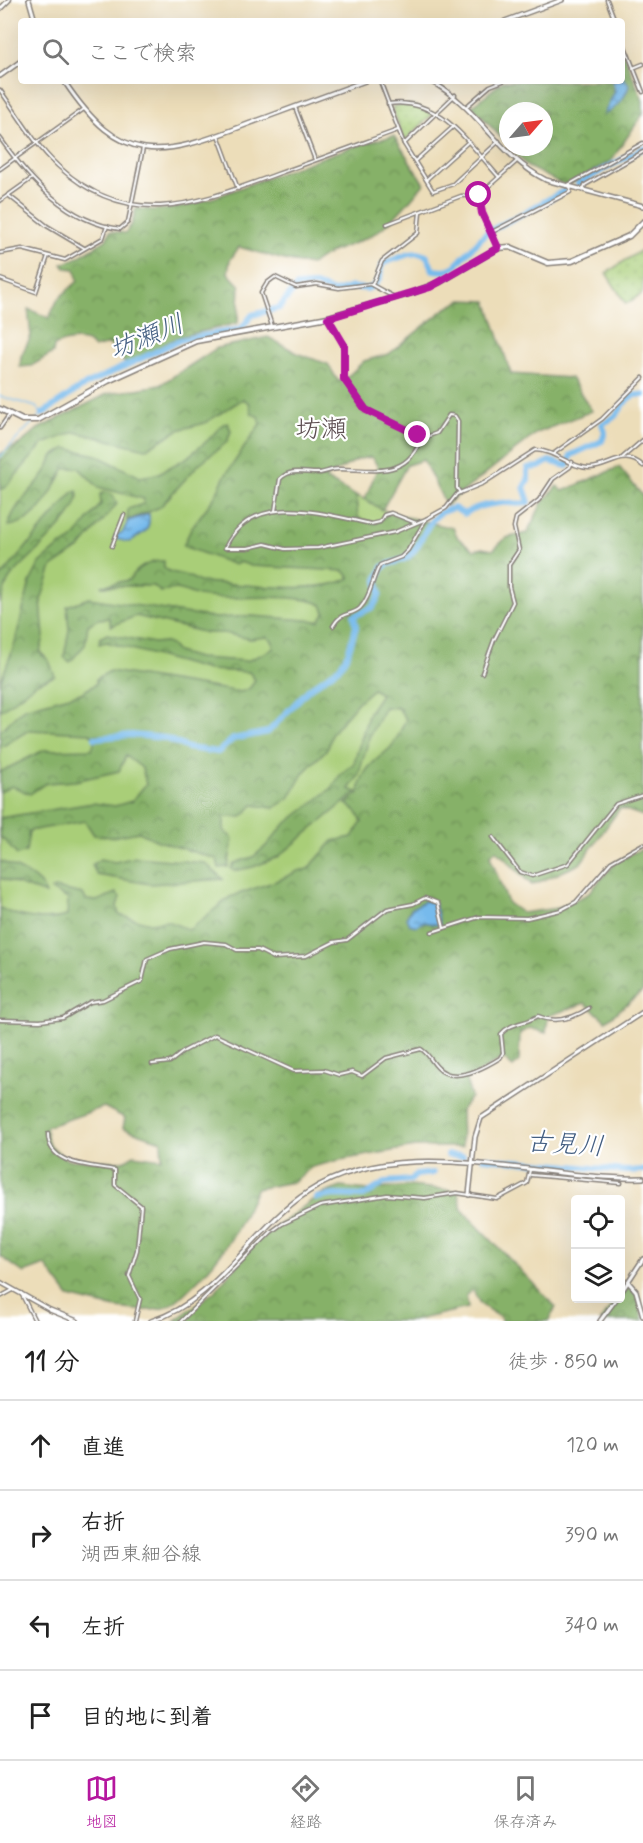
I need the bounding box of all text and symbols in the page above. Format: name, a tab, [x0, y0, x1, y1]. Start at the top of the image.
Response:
search box	[18, 18, 625, 84]
icon: search	[39, 35, 72, 68]
text: ここで検索	[87, 40, 197, 68]
north arrow	[499, 102, 553, 156]
route start	[465, 181, 491, 207]
water label: 坊瀬川	[104, 308, 190, 368]
district label: 坊瀬	[295, 413, 347, 447]
route end	[404, 421, 430, 447]
water label: 古見川	[525, 1125, 605, 1165]
map controls	[571, 1195, 625, 1303]
button: locate	[571, 1195, 625, 1249]
button: layers	[571, 1249, 625, 1303]
text: 11 分	[24, 1346, 80, 1380]
text: 徒歩 · 850 m	[508, 1349, 619, 1376]
icon: ahead	[24, 1429, 57, 1462]
text: 120 m	[566, 1432, 619, 1459]
text: 直進	[81, 1434, 125, 1462]
text: 右折	[81, 1509, 125, 1537]
icon: right	[24, 1519, 57, 1552]
text: 390 m	[565, 1522, 619, 1549]
text: 湖西東細谷線	[81, 1541, 201, 1568]
icon: left	[24, 1609, 57, 1642]
text: 340 m	[564, 1612, 619, 1639]
text: 左折	[81, 1614, 125, 1642]
icon: arrive	[24, 1699, 57, 1732]
text: 目的地に到着	[81, 1704, 213, 1732]
tab: 地図	[85, 1772, 118, 1833]
tab: 経路	[289, 1772, 322, 1833]
tab: 保存済み	[493, 1772, 557, 1833]

